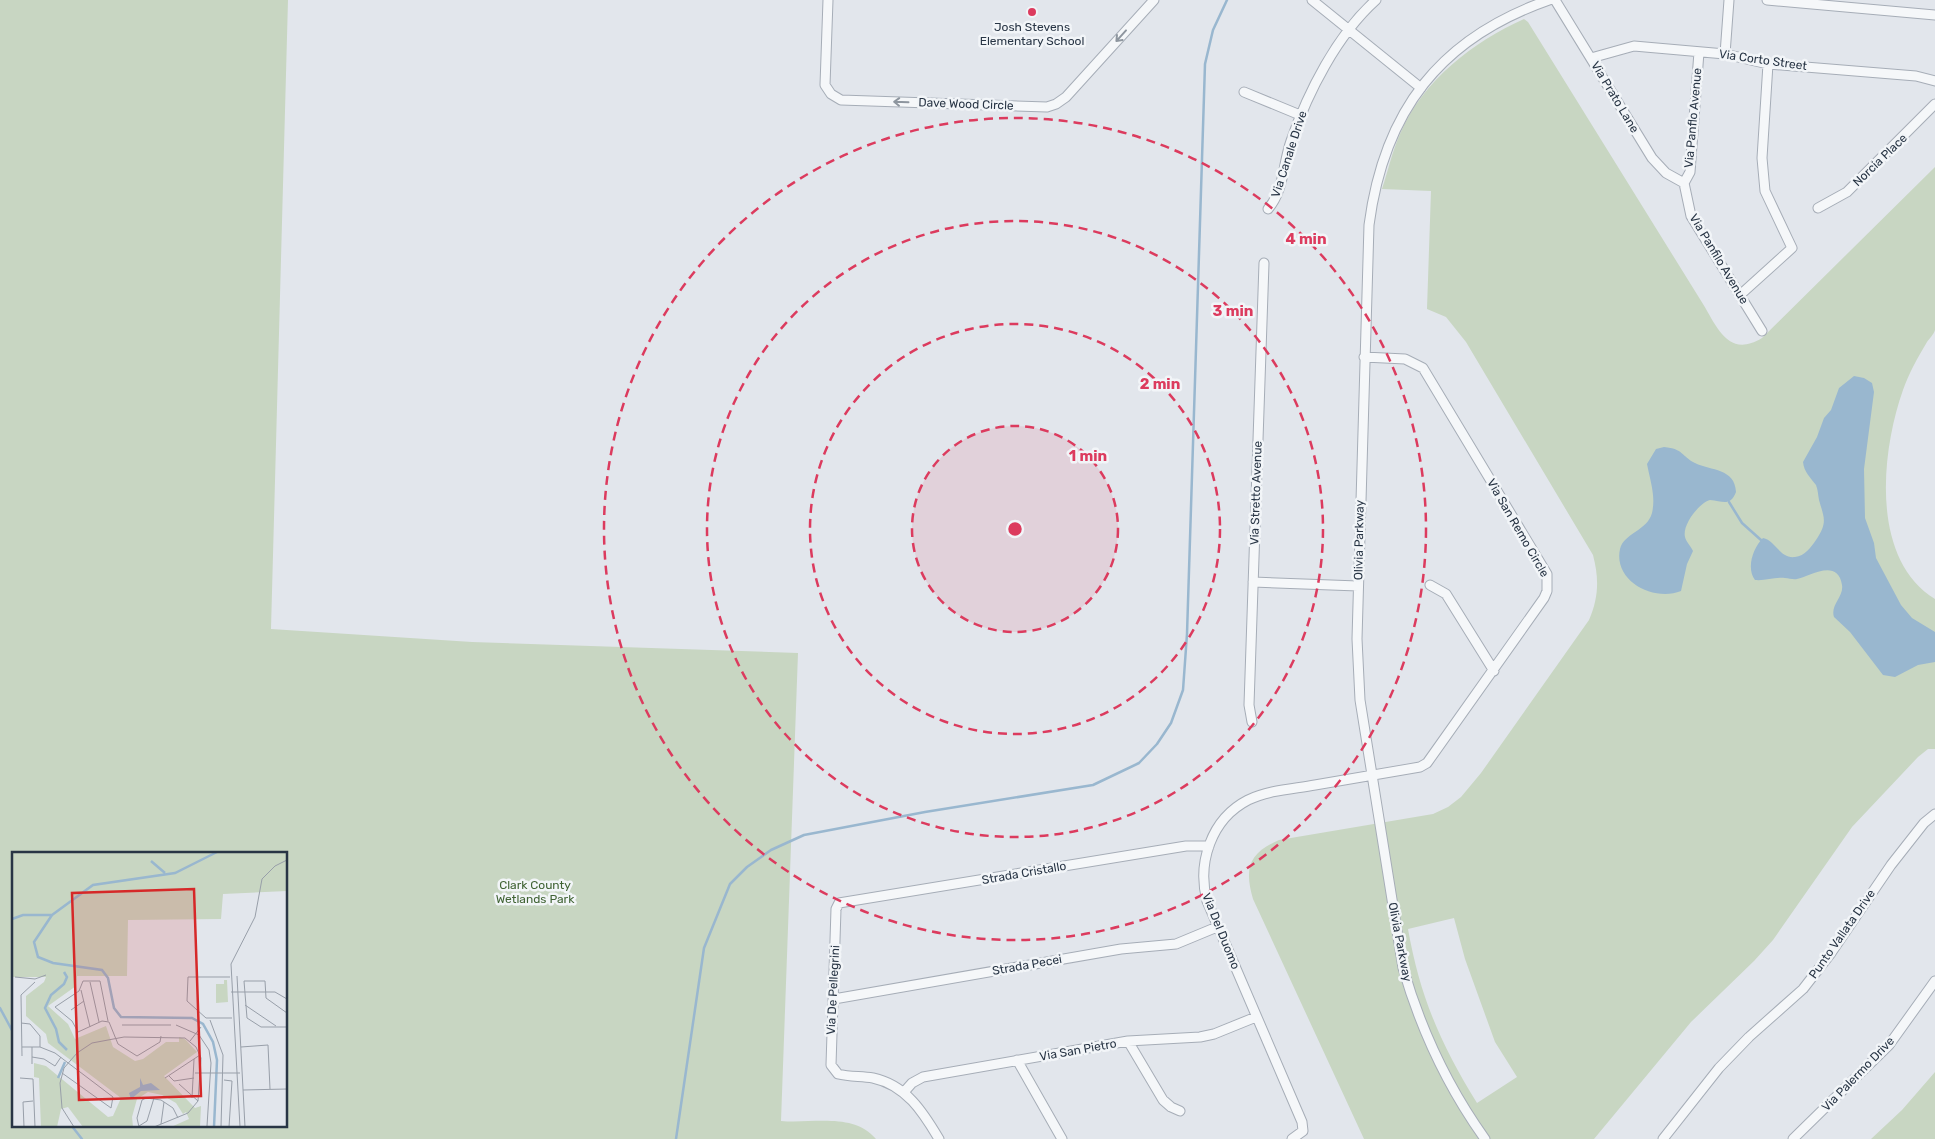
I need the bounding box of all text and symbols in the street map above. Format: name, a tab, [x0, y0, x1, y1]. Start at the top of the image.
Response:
marker: Josh Stevens Elementary School	[1026, 6, 1038, 18]
place label: Josh Stevens Elementary School	[980, 20, 1084, 48]
one-way arrow	[1115, 30, 1127, 43]
street label: Via Corto Street	[1718, 47, 1808, 73]
street label: Via Prato Lane	[1588, 59, 1642, 136]
street label: Via Panflo Avenue	[1682, 67, 1704, 169]
street label: Dave Wood Circle	[918, 95, 1014, 113]
one-way arrow	[893, 97, 909, 106]
street label: Via Canale Drive	[1268, 109, 1310, 199]
street label: Norcia Place	[1850, 131, 1910, 189]
street label: Via Panfilo Avenue	[1687, 211, 1752, 307]
text: 4 min	[1285, 230, 1327, 248]
text: 3 min	[1213, 302, 1253, 320]
text: 2 min	[1140, 375, 1180, 393]
street label: Via Stretto Avenue	[1247, 440, 1265, 545]
text: 1 min	[1069, 447, 1107, 465]
street label: Via San Remo Circle	[1484, 476, 1552, 580]
street label: Olivia Parkway	[1351, 499, 1367, 580]
centre of rings	[1006, 520, 1024, 538]
inset map	[12, 852, 288, 1126]
street label: Strada Cristallo	[981, 859, 1067, 887]
park label: Clark County Wetlands Park	[496, 878, 575, 906]
street label: Punto Vallata Drive	[1806, 886, 1878, 981]
street label: Via Del Duomo	[1199, 891, 1243, 971]
street label: Olivia Parkway	[1385, 901, 1415, 983]
street label: Via De Pellegrini	[824, 945, 842, 1035]
street label: Strada Pecei	[991, 952, 1063, 978]
street label: Via Palermo Drive	[1819, 1034, 1897, 1114]
street label: Via San Pietro	[1038, 1036, 1118, 1064]

